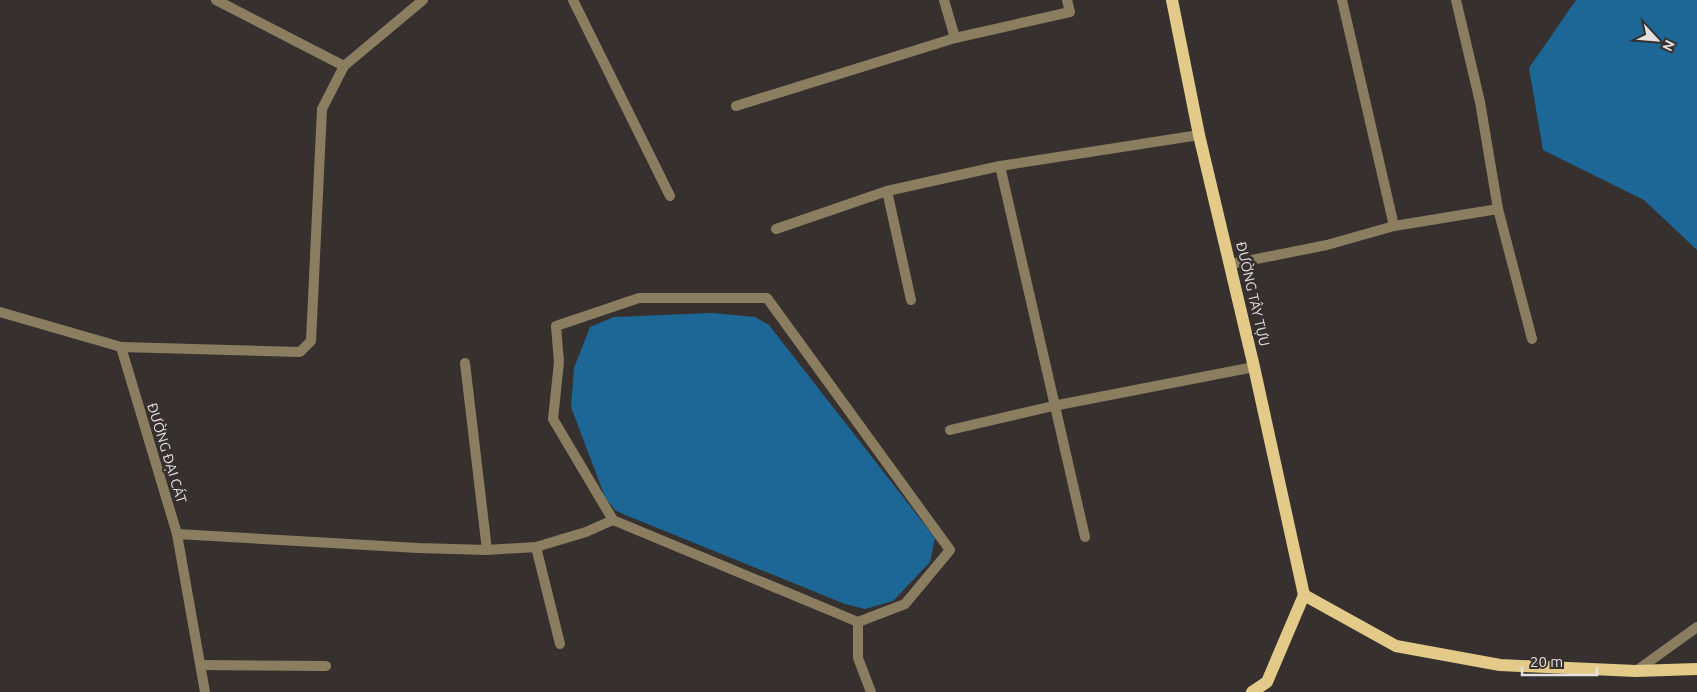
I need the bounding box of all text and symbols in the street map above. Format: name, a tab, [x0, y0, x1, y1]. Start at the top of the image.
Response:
north arrow	[1632, 15, 1682, 65]
text: N	[1659, 37, 1678, 54]
street label: ĐƯỜNG TÂY TỰU	[1233, 240, 1274, 348]
street label: ĐƯỜNG ĐẠI CÁT	[144, 400, 191, 505]
scale bar	[1522, 644, 1597, 676]
text: 20 m	[1530, 653, 1563, 670]

